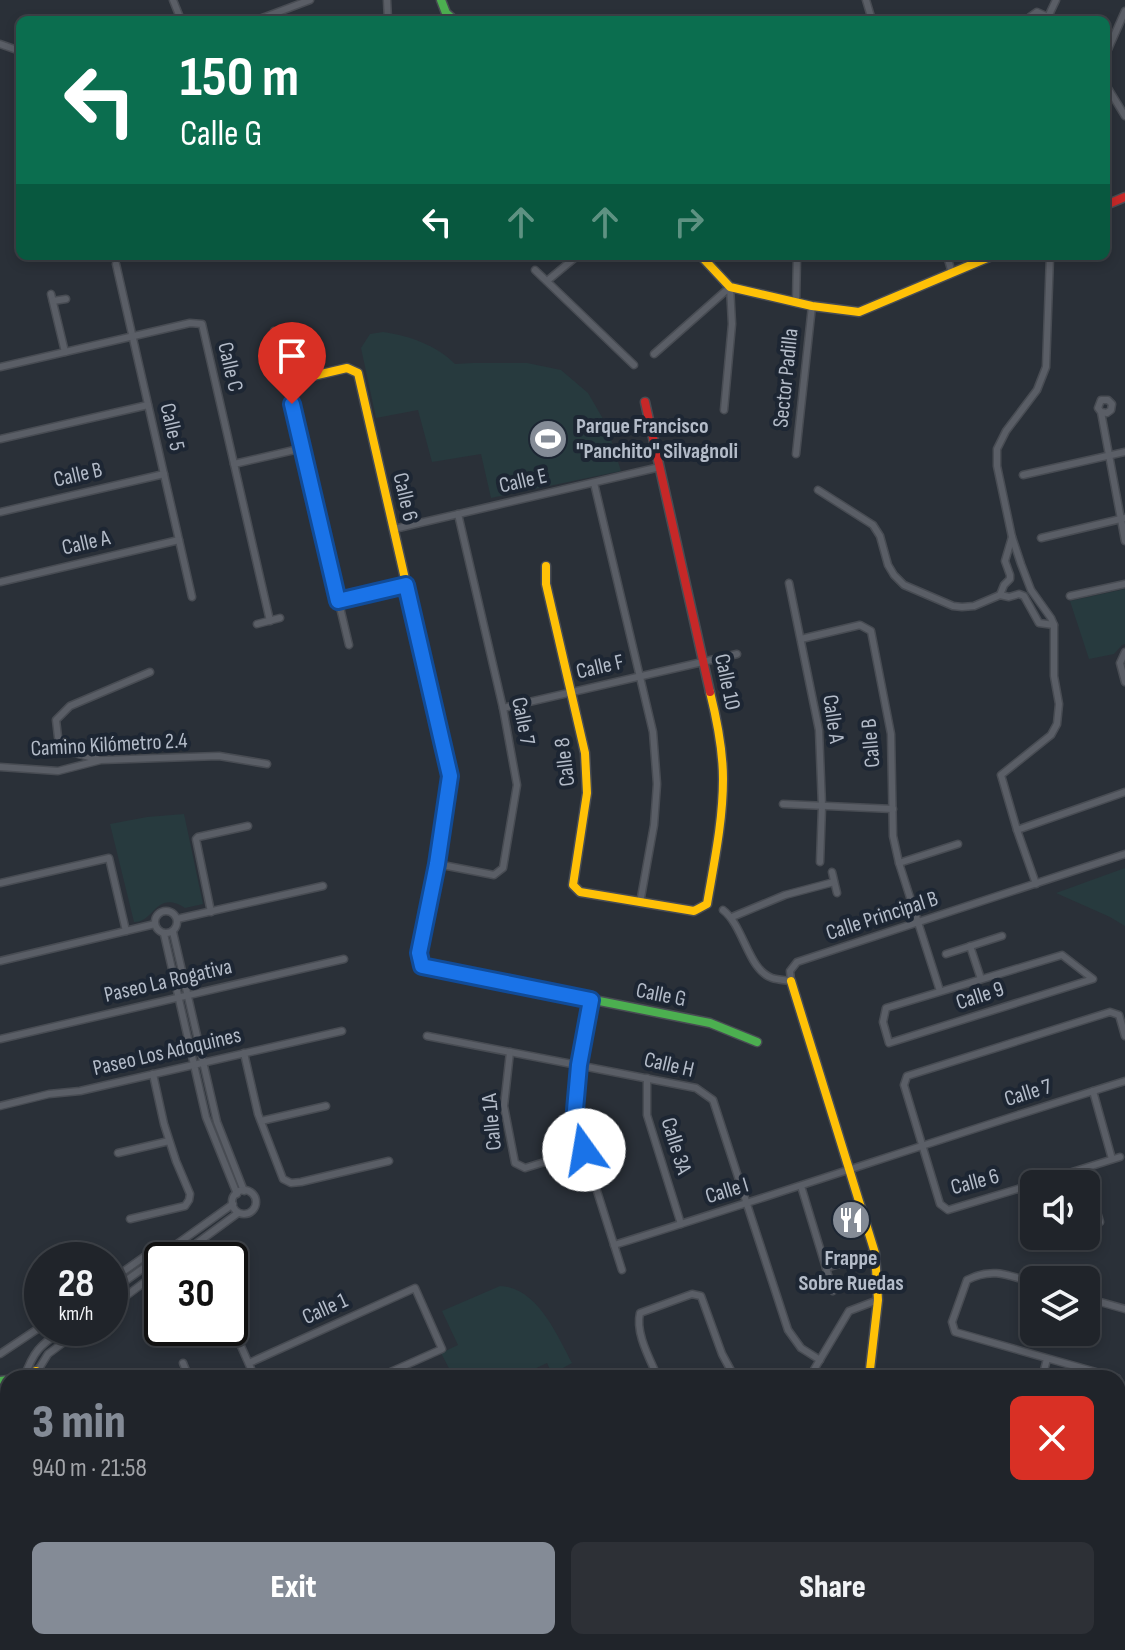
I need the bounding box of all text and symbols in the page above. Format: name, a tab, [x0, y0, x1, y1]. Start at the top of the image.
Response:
text: 150 m	[180, 45, 299, 112]
icon: left	[48, 48, 152, 152]
text: Calle G	[180, 113, 262, 156]
icon: left	[415, 200, 459, 244]
icon: ahead	[499, 200, 543, 244]
icon: ahead	[583, 200, 627, 244]
icon: right	[667, 200, 711, 244]
pin	[258, 322, 326, 404]
street label: Sector Padilla	[767, 327, 805, 429]
icon: arrive	[270, 334, 314, 378]
street label: Calle C	[211, 340, 249, 394]
street label: Calle 5	[153, 401, 191, 454]
place label: Parque Francisco "Panchito" Silvagnoli	[576, 413, 738, 465]
sports icon: Parque Francisco "Panchito" Silvagnoli	[527, 418, 569, 460]
street label: Calle B	[51, 456, 105, 494]
street label: Calle E	[496, 462, 550, 500]
street label: Calle 6	[386, 470, 424, 524]
street label: Calle A	[59, 524, 113, 562]
street label: Calle F	[574, 648, 626, 686]
street label: Calle 10	[708, 651, 746, 713]
street label: Calle A	[816, 693, 850, 746]
street label: Calle 7	[505, 695, 541, 747]
street label: Calle B	[855, 717, 887, 769]
street label: Camino Kilómetro 2.4	[30, 727, 188, 763]
street label: Calle 8	[549, 736, 581, 788]
street label: Calle Principal B	[823, 885, 941, 947]
street label: Paseo La Rogativa	[101, 953, 235, 1009]
street label: Calle 9	[953, 976, 1007, 1016]
street label: Calle G	[634, 977, 688, 1013]
street label: Paseo Los Adoquines	[90, 1022, 244, 1082]
street label: Calle H	[641, 1046, 697, 1084]
street label: Calle 7	[1001, 1073, 1055, 1113]
street label: Calle 1A	[476, 1092, 508, 1151]
position arrow	[542, 1108, 626, 1192]
street label: Calle 3A	[655, 1114, 698, 1178]
street label: Calle 6	[948, 1163, 1002, 1201]
map controls	[1020, 1170, 1100, 1346]
button: sound	[1020, 1170, 1100, 1250]
street label: Calle I	[702, 1172, 752, 1210]
restaurant icon: Frappe Sobre Ruedas	[830, 1199, 872, 1241]
speed limit sign: 30	[144, 1242, 248, 1346]
place label: Frappe Sobre Ruedas	[798, 1245, 904, 1297]
text: 28	[58, 1260, 94, 1308]
button: layers	[1020, 1266, 1100, 1346]
street label: Calle 1	[298, 1287, 352, 1331]
text: km/h	[59, 1302, 93, 1326]
text: 3 min	[32, 1394, 126, 1451]
button: close	[1010, 1396, 1094, 1480]
text: 940 m · 21:58	[32, 1453, 147, 1484]
button: Exit	[32, 1542, 555, 1634]
button: Share	[571, 1542, 1094, 1634]

